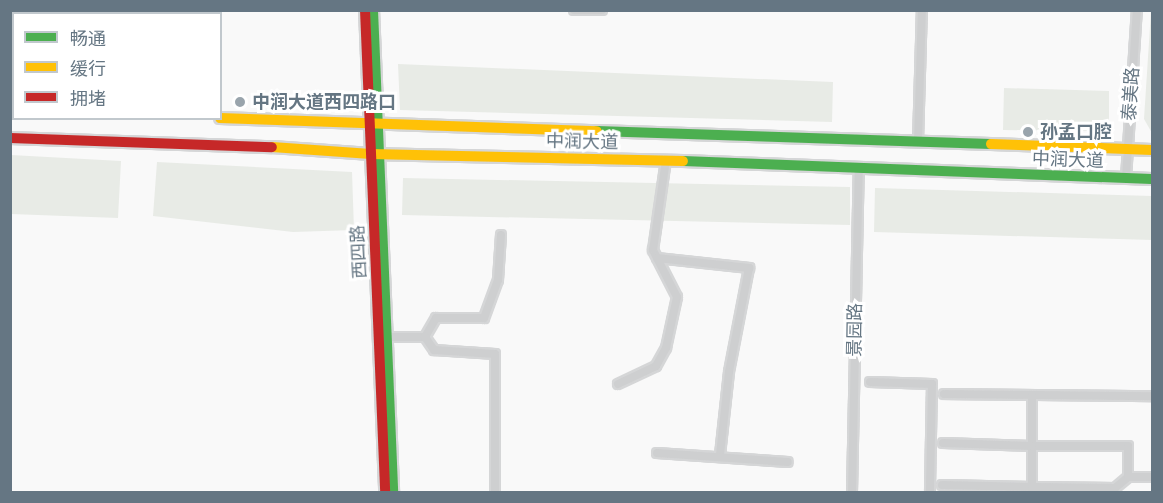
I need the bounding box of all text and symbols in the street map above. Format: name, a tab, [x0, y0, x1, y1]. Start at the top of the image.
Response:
legend	[12, 12, 222, 120]
text: 畅通	[70, 27, 106, 50]
text: 缓行	[70, 57, 106, 80]
street label: 泰美路	[1118, 66, 1144, 122]
text: 拥堵	[70, 87, 106, 110]
place label: 中润大道西四路口	[252, 91, 396, 113]
marker: 中润大道西四路口	[233, 95, 247, 109]
place label: 孙孟口腔	[1040, 121, 1112, 143]
marker: 孙孟口腔	[1021, 125, 1035, 139]
street label: 中润大道	[546, 131, 618, 153]
street label: 中润大道	[1032, 148, 1104, 172]
street label: 西四路	[347, 224, 371, 280]
street label: 景园路	[844, 303, 866, 357]

